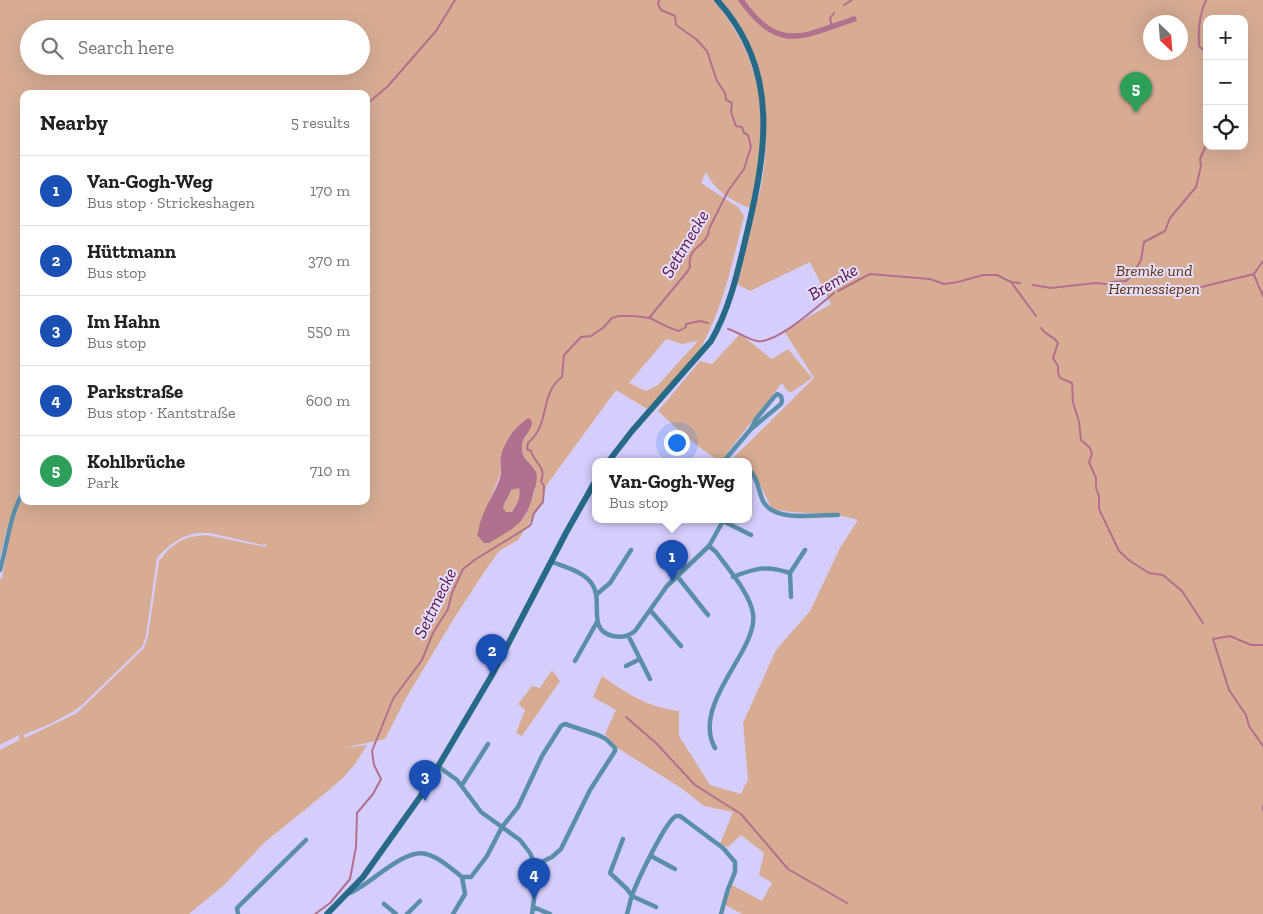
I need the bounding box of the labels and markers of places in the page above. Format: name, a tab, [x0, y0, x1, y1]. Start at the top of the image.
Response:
pin: 5	[1120, 72, 1152, 113]
pin: 1	[656, 540, 688, 581]
pin: 2	[476, 634, 508, 675]
pin: 3	[409, 760, 441, 801]
pin: 4	[518, 858, 550, 899]

